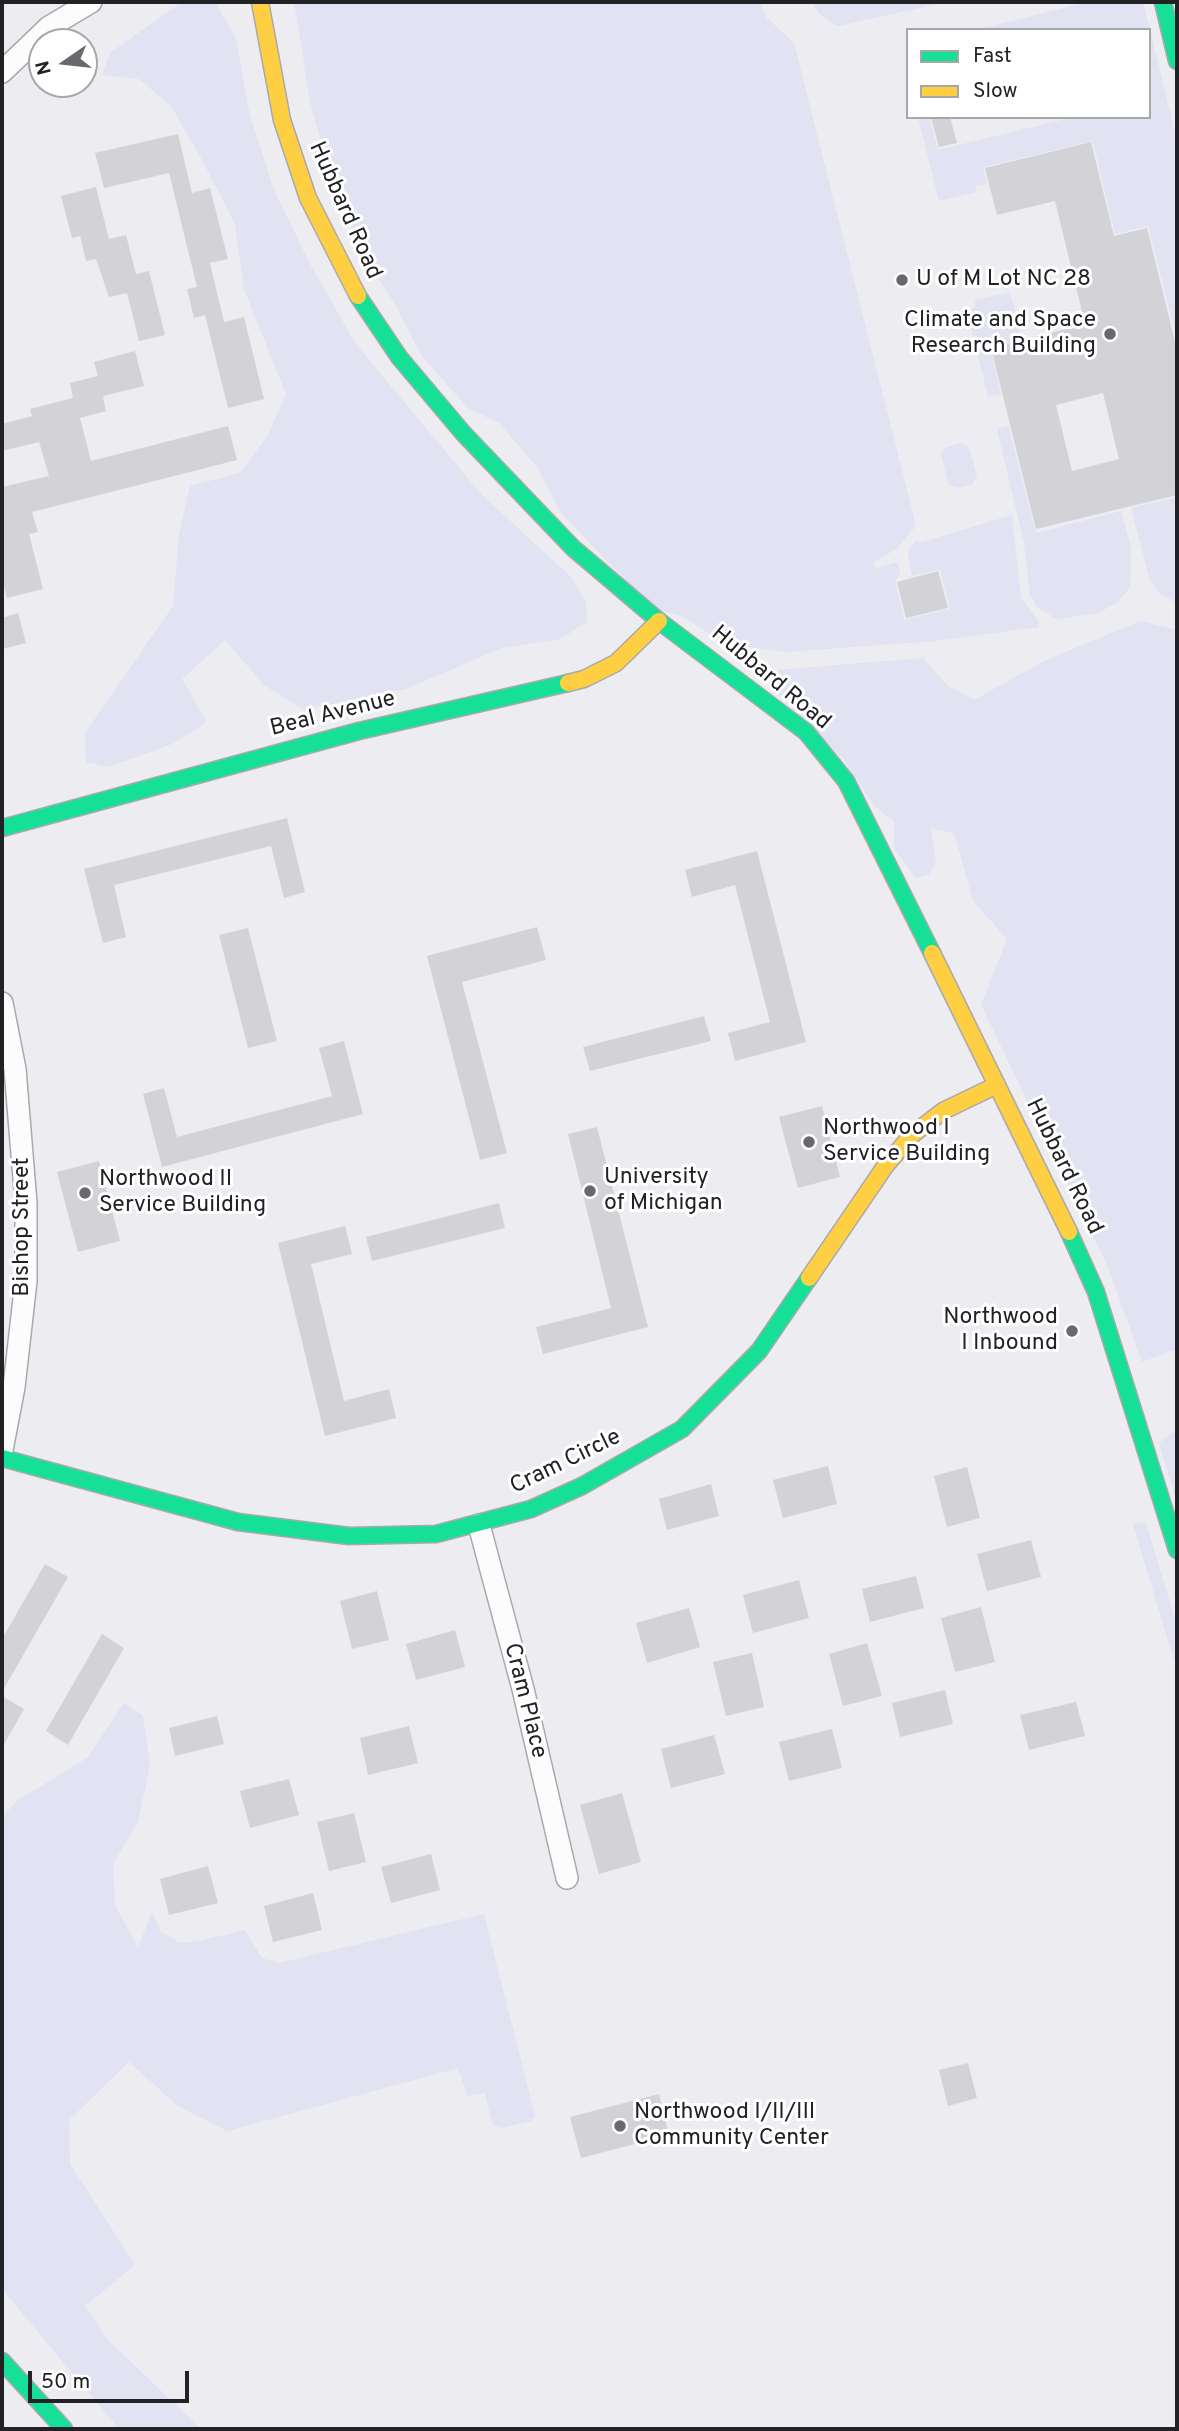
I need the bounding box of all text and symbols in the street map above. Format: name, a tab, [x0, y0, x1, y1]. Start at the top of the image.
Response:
north arrow	[28, 28, 98, 98]
legend	[906, 28, 1151, 119]
text: Fast	[973, 43, 1012, 70]
text: N	[31, 58, 58, 77]
text: Slow	[973, 78, 1018, 105]
street label: Hubbard Road	[301, 138, 387, 284]
place label: U of M Lot NC 28	[916, 266, 1091, 294]
marker: U of M Lot NC 28	[894, 272, 910, 288]
place label: Climate and Space Research Building	[904, 307, 1096, 361]
marker: Climate and Space Research Building	[1102, 326, 1118, 342]
street label: Hubbard Road	[705, 621, 835, 737]
street label: Beal Avenue	[268, 686, 398, 744]
street label: Hubbard Road	[1018, 1095, 1108, 1239]
place label: Northwood I Service Building	[823, 1115, 990, 1169]
marker: Northwood I Service Building	[801, 1134, 817, 1150]
street label: Bishop Street	[9, 1157, 37, 1297]
place label: University of Michigan	[604, 1164, 723, 1218]
place label: Northwood II Service Building	[99, 1166, 266, 1220]
marker: University of Michigan	[582, 1183, 598, 1199]
marker: Northwood II Service Building	[77, 1185, 93, 1201]
place label: Northwood I Inbound	[943, 1304, 1058, 1358]
marker: Northwood I Inbound	[1064, 1323, 1080, 1339]
street label: Cram Circle	[506, 1424, 626, 1502]
street label: Cram Place	[496, 1641, 552, 1761]
place label: Northwood I/II/III Community Center	[634, 2099, 829, 2153]
marker: Northwood I/II/III Community Center	[612, 2118, 628, 2134]
scale bar	[32, 2358, 192, 2402]
text: 50 m	[41, 2369, 90, 2396]

